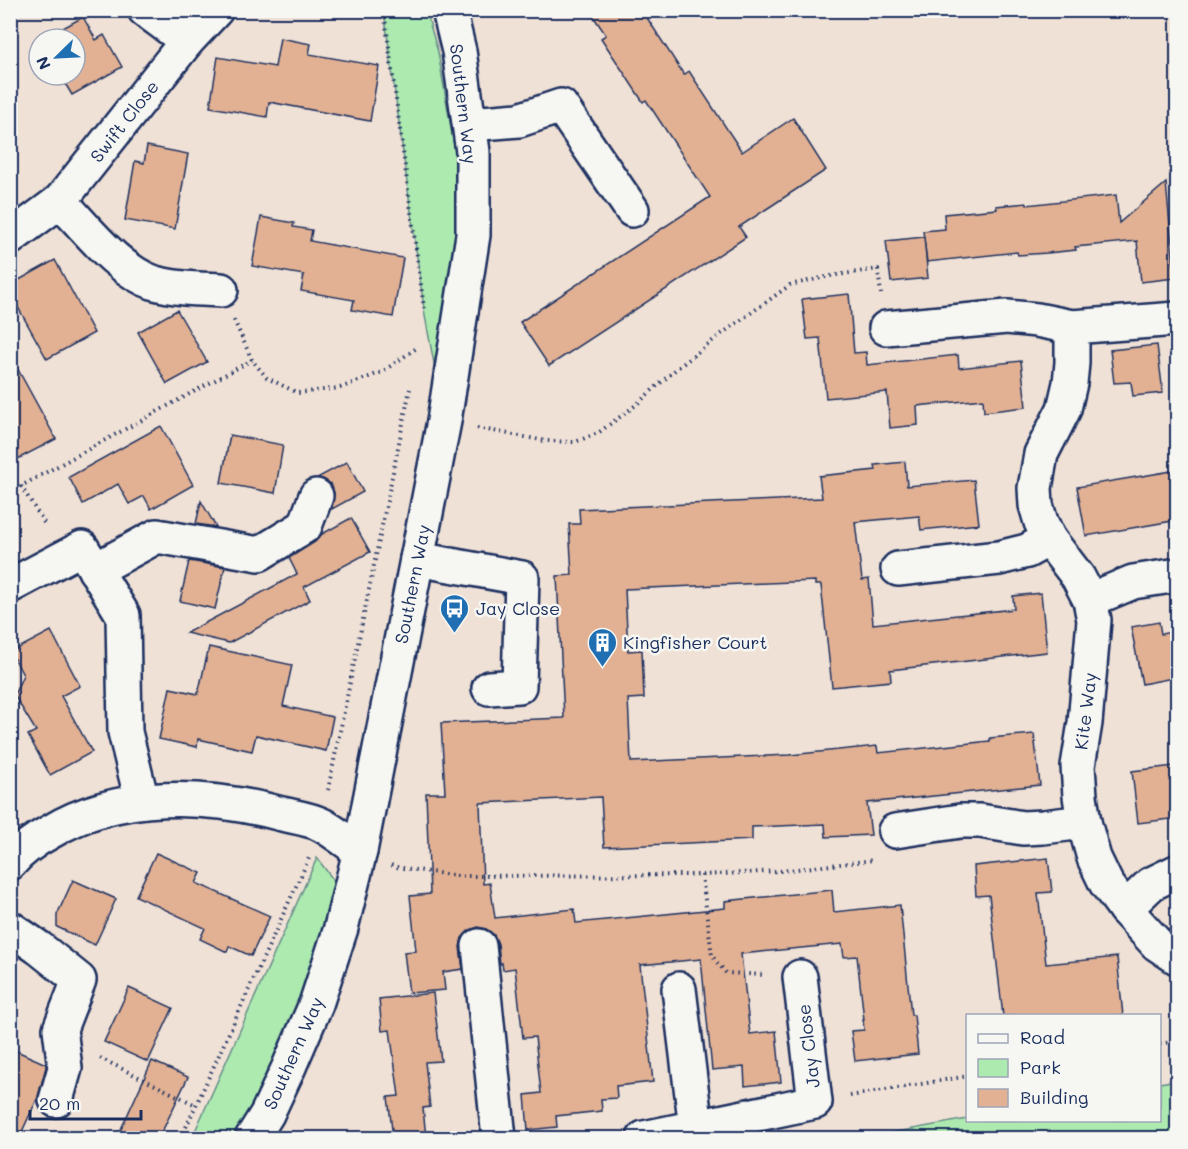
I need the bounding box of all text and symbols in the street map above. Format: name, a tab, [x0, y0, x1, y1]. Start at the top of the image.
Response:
north arrow	[27, 27, 87, 87]
street label: Southern Way	[445, 42, 483, 166]
text: N	[31, 53, 55, 73]
street label: Swift Close	[84, 75, 164, 167]
street label: Southern Way	[389, 522, 435, 646]
bus stop icon: Jay Close	[439, 592, 471, 634]
place label: Jay Close	[476, 596, 560, 620]
building icon: Kingfisher Court	[586, 626, 618, 668]
place label: Kingfisher Court	[623, 630, 768, 654]
street label: Kite Way	[1068, 671, 1102, 751]
street label: Southern Way	[257, 993, 329, 1113]
street label: Jay Close	[791, 1003, 825, 1089]
legend	[966, 1014, 1161, 1122]
text: Road	[1020, 1025, 1065, 1049]
text: Park	[1020, 1055, 1061, 1079]
scale bar	[30, 1083, 141, 1121]
text: Building	[1020, 1085, 1088, 1109]
text: 20 m	[39, 1091, 80, 1115]

